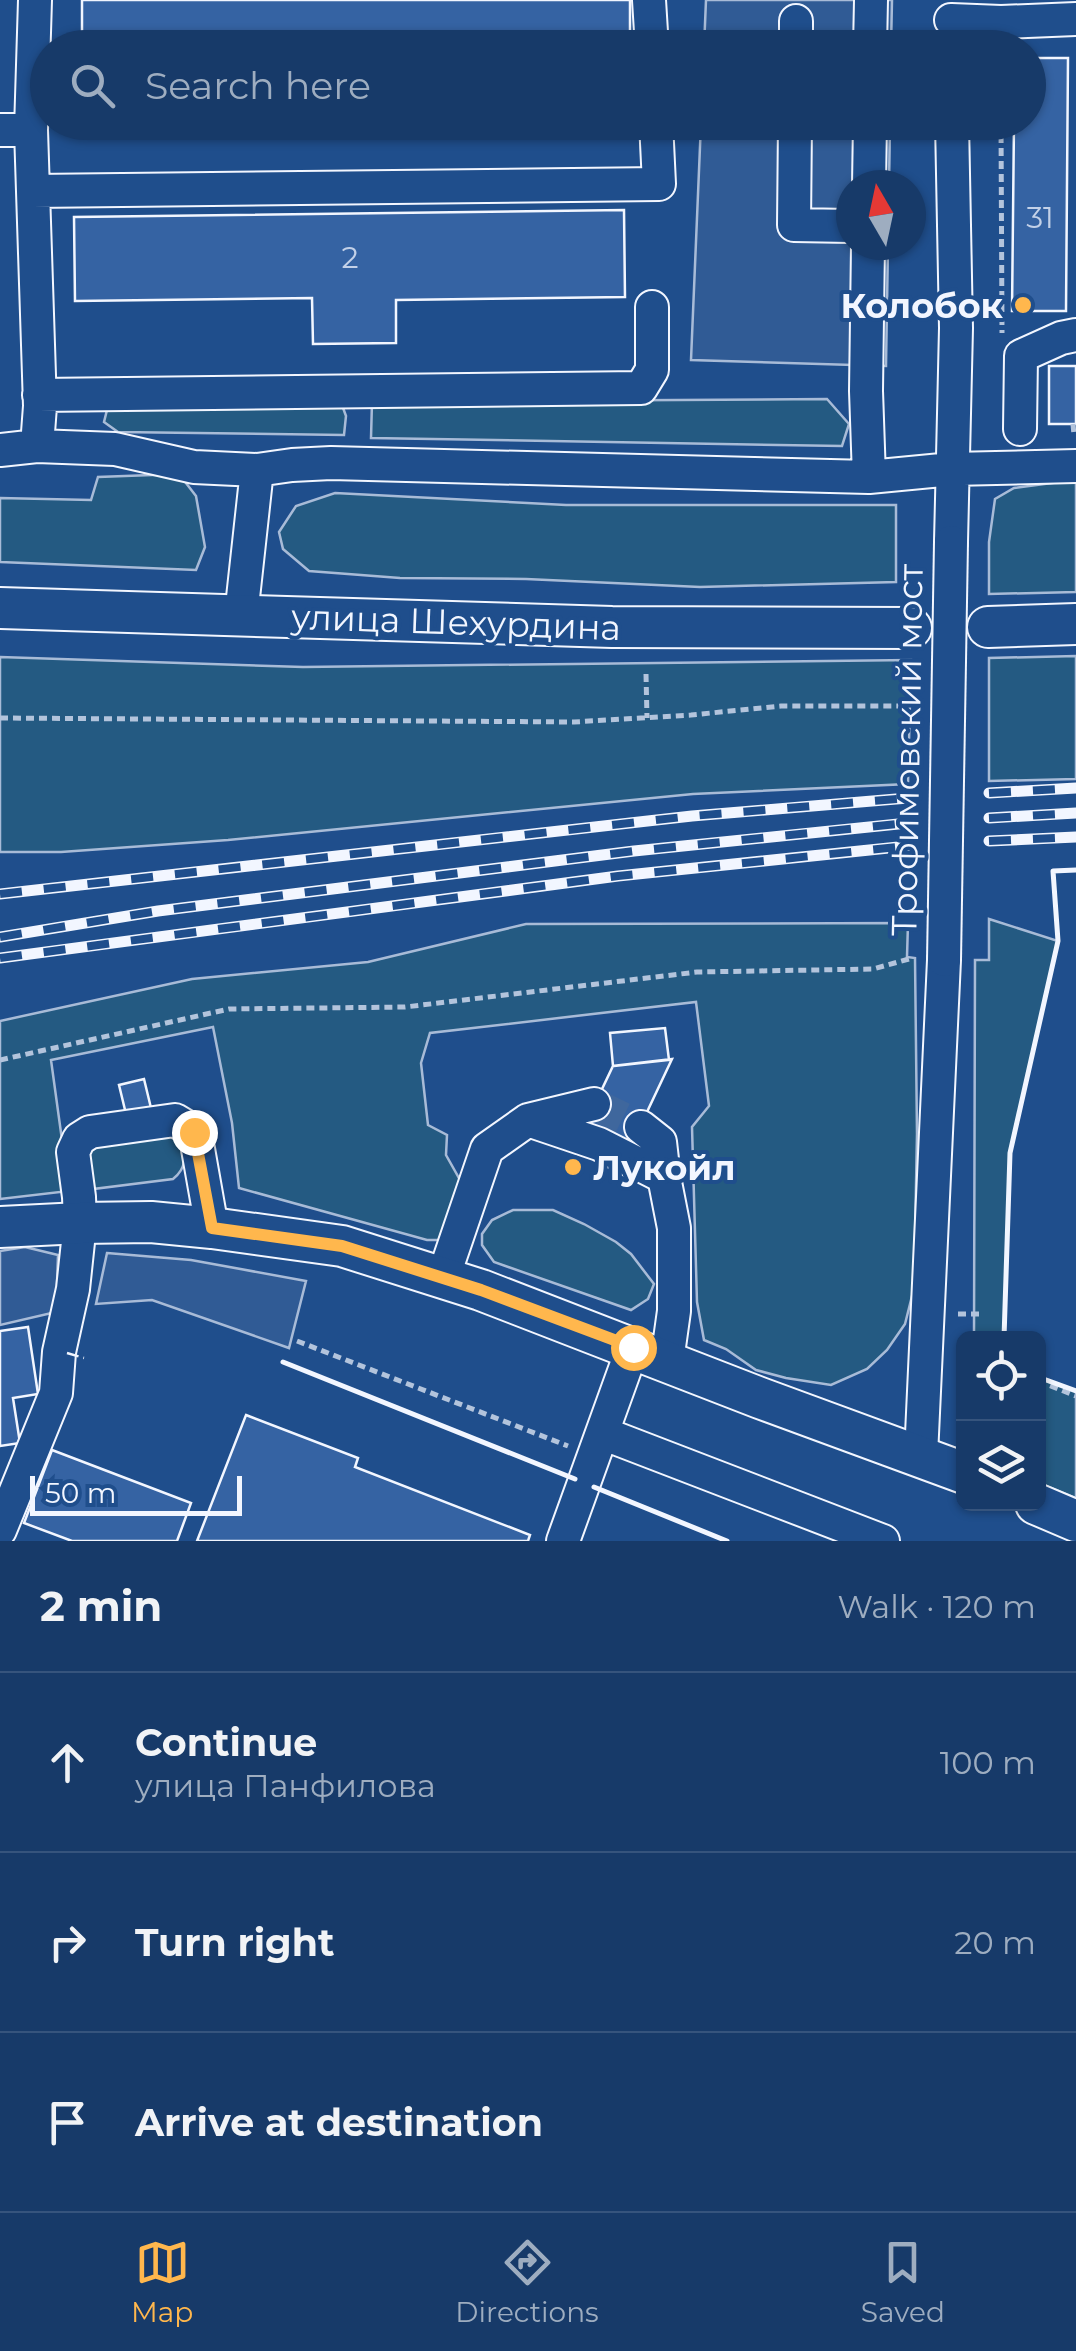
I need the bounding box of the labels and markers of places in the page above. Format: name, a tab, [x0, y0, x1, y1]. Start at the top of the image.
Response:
place label: Колобок	[841, 284, 1004, 327]
marker: Колобок	[1012, 294, 1034, 316]
place label: Лукойл	[593, 1146, 735, 1189]
marker: Лукойл	[562, 1156, 584, 1178]

